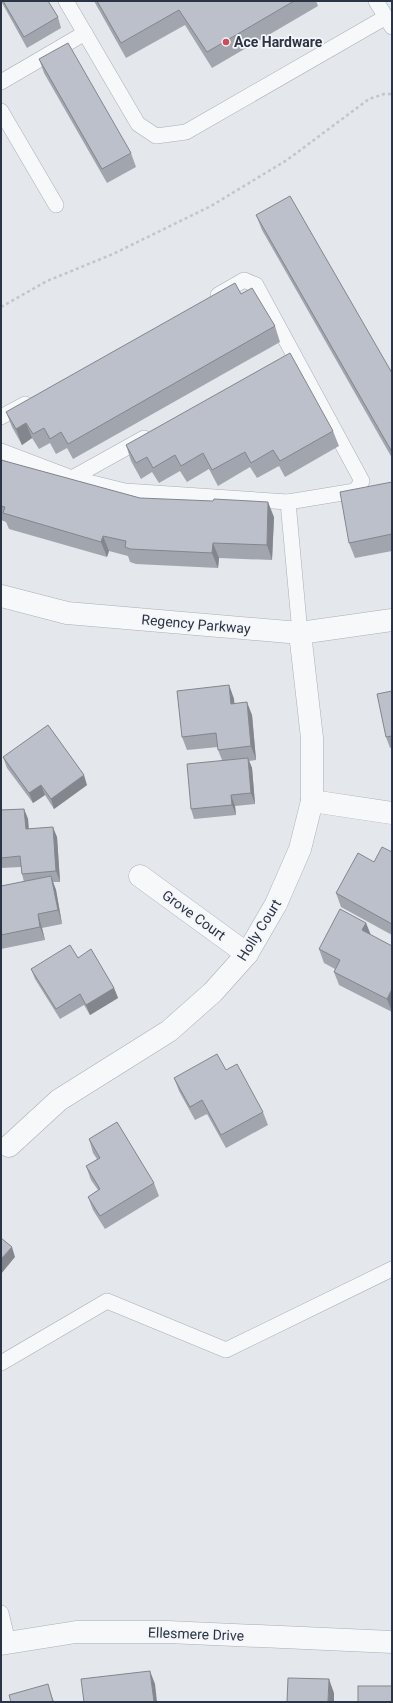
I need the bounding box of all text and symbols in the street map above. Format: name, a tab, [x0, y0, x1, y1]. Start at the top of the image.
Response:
place label: Ace Hardware	[234, 34, 323, 50]
marker: Ace Hardware	[221, 37, 231, 47]
street label: Regency Parkway	[141, 611, 252, 637]
street label: Grove Court	[159, 887, 229, 943]
street label: Holly Court	[234, 896, 284, 964]
street label: Ellesmere Drive	[148, 1624, 244, 1644]

